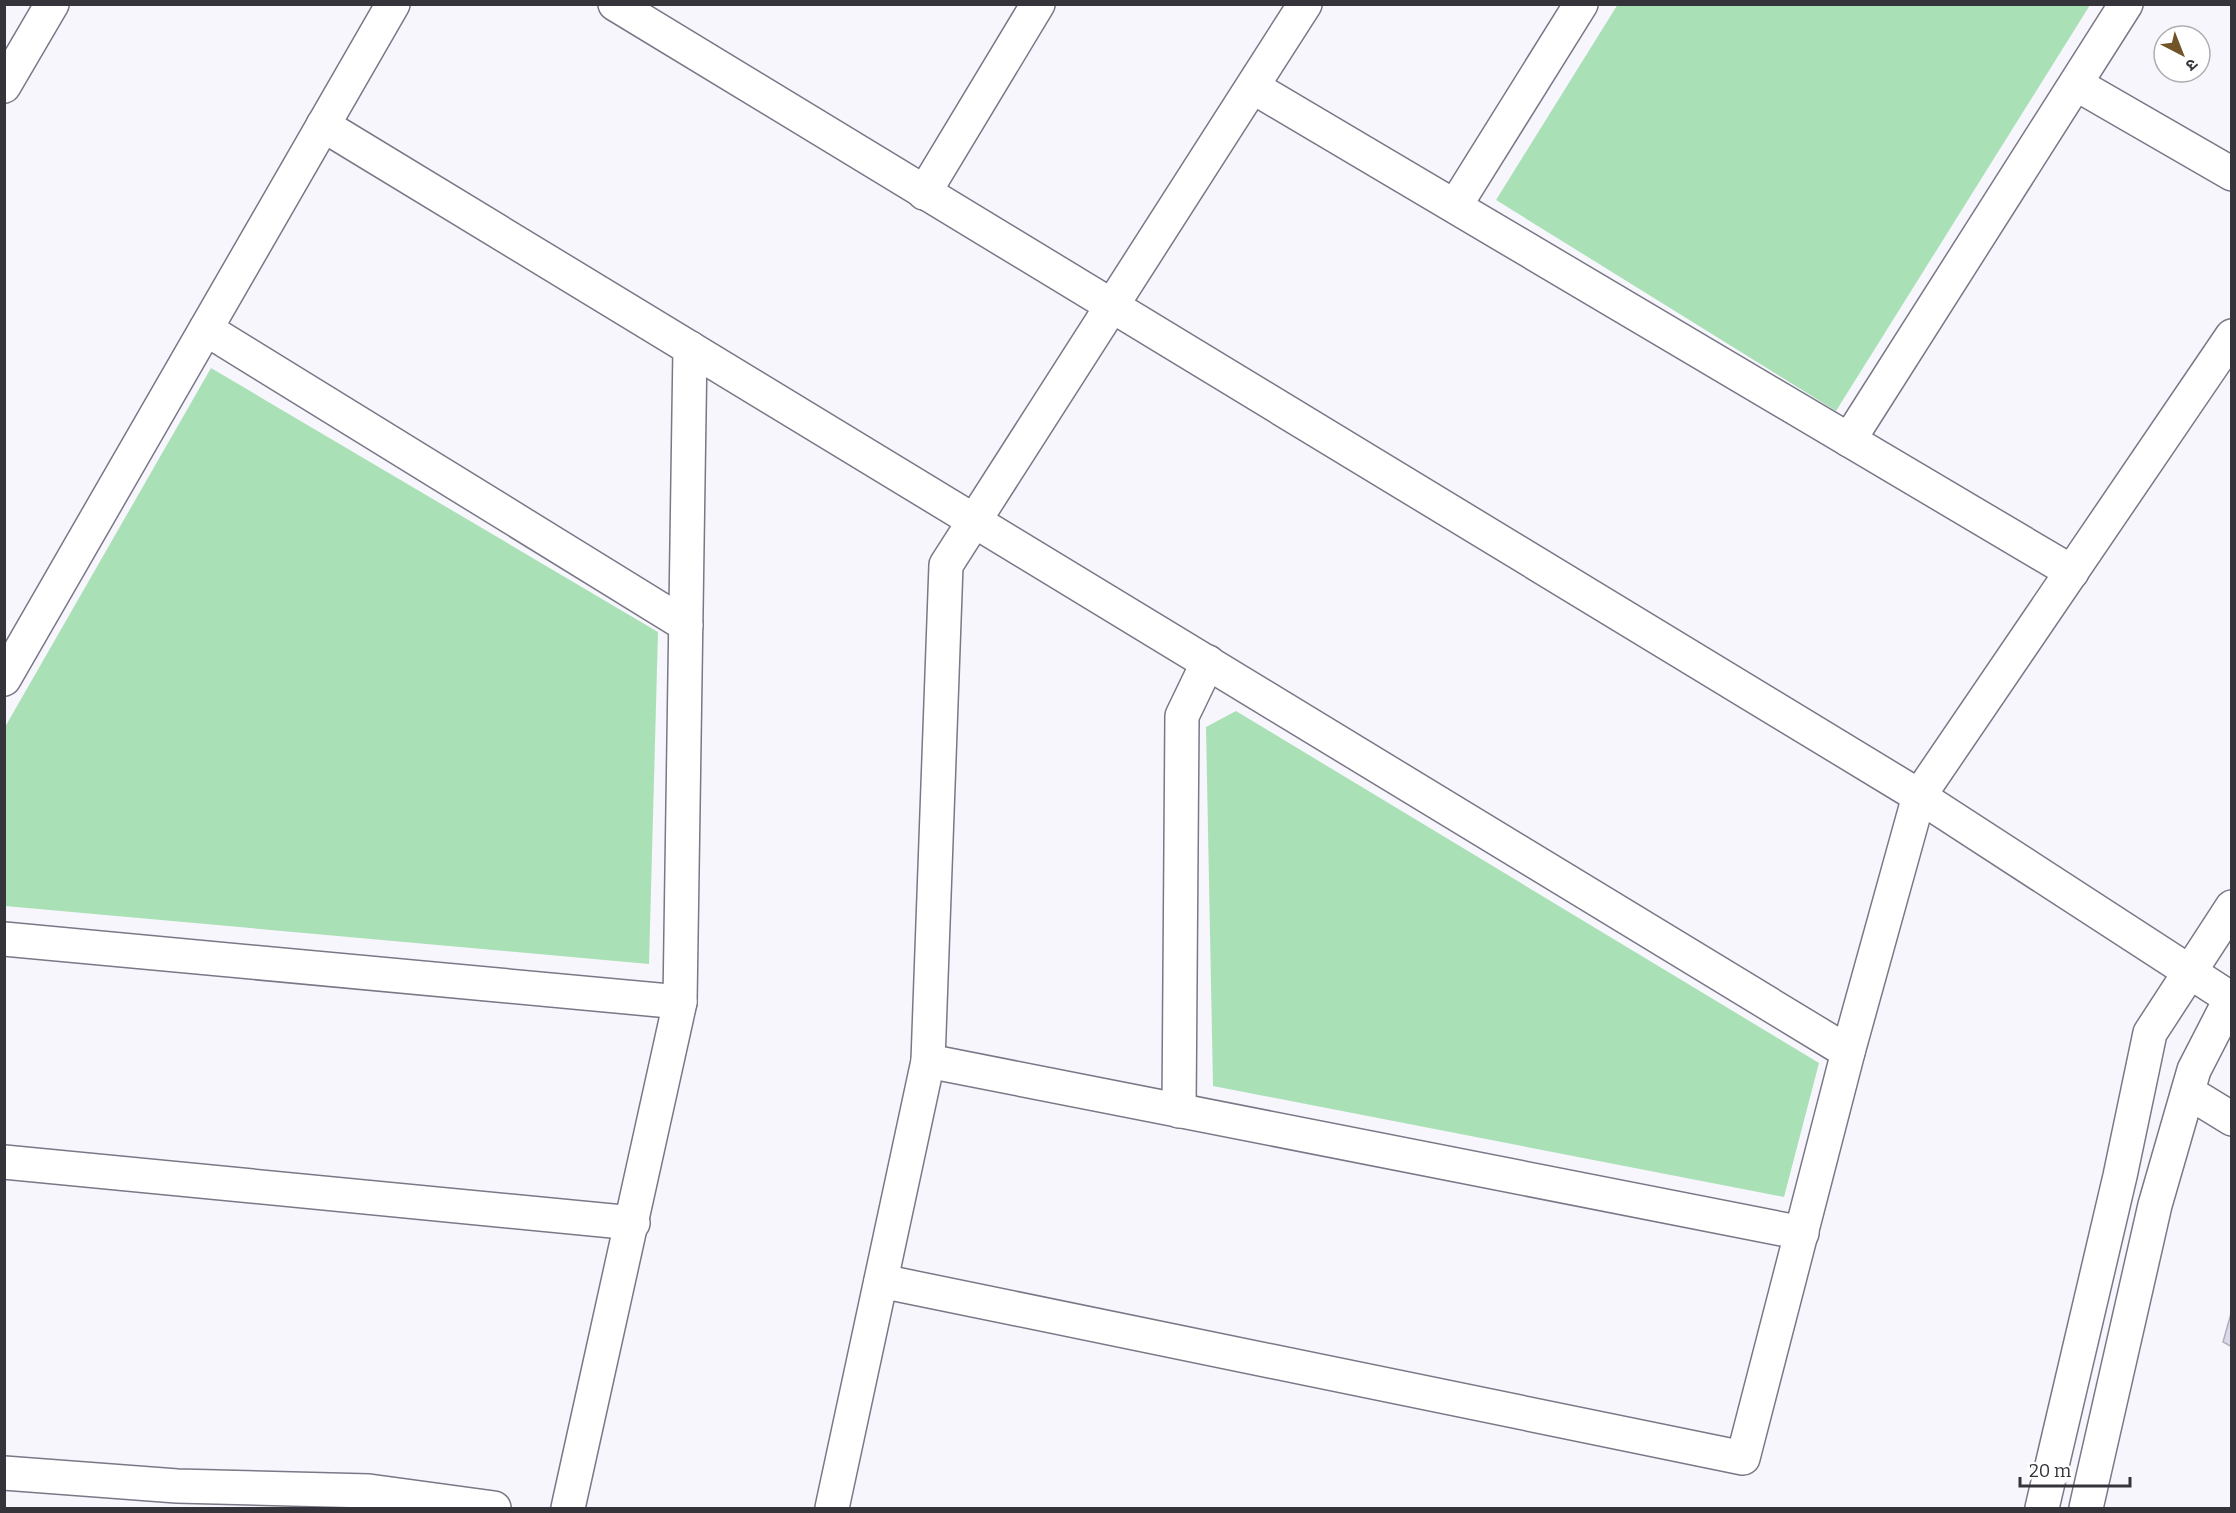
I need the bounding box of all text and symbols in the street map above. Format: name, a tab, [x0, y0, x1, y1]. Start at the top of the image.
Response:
north arrow	[2152, 24, 2212, 84]
text: उ	[2181, 55, 2202, 75]
scale bar	[2020, 1450, 2130, 1488]
text: 20 m	[2029, 1460, 2071, 1482]

